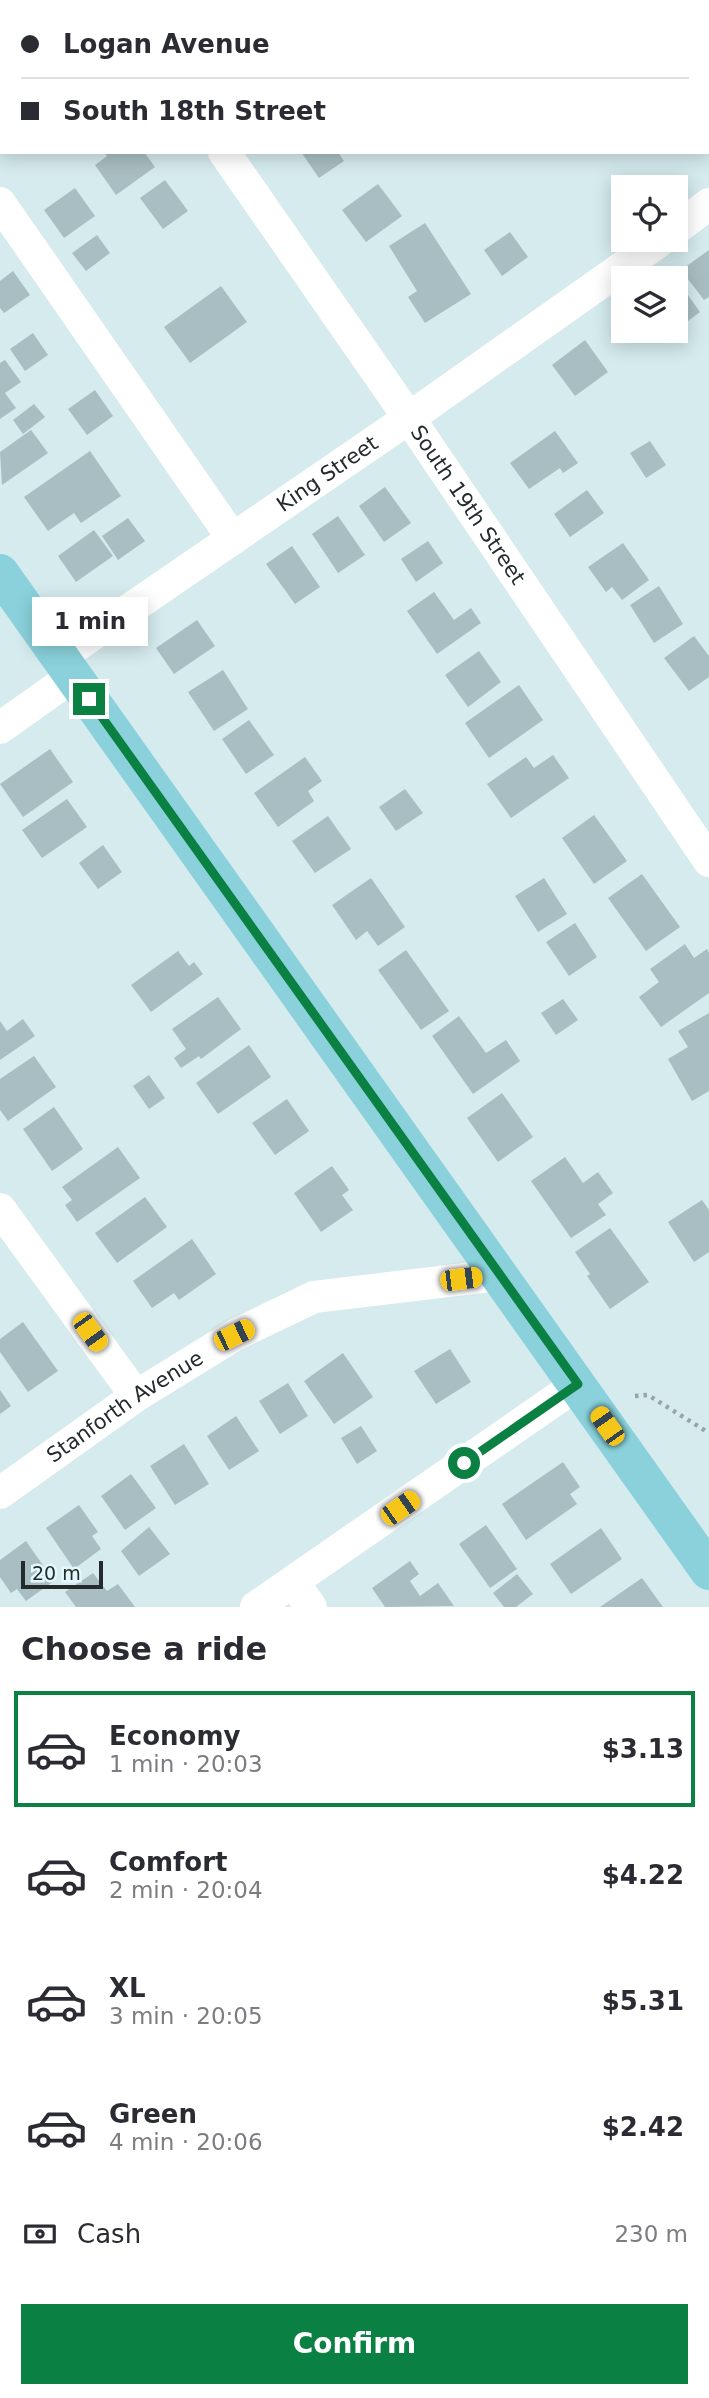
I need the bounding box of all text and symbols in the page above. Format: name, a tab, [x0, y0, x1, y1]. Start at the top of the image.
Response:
text: Logan Avenue	[63, 29, 270, 59]
text: South 18th Street	[63, 96, 326, 126]
map controls	[611, 175, 688, 343]
button: locate	[611, 175, 688, 252]
button: layers	[611, 266, 688, 343]
street label: South 19th Street	[406, 421, 530, 589]
street label: King Street	[272, 431, 382, 517]
callout: 1 min	[31, 598, 147, 646]
text: 1 min	[54, 608, 126, 634]
route end	[73, 683, 105, 715]
car	[439, 1266, 484, 1292]
car	[70, 1309, 111, 1355]
car	[211, 1316, 258, 1354]
street label: Stanforth Avenue	[42, 1346, 207, 1468]
car	[587, 1403, 628, 1449]
route start	[448, 1447, 480, 1479]
car	[377, 1487, 424, 1529]
scale bar	[21, 1558, 103, 1590]
text: 20 m	[32, 1562, 81, 1584]
text: Choose a ride	[21, 1630, 267, 1668]
icon: car	[25, 1718, 88, 1781]
text: Economy	[109, 1721, 240, 1751]
text: $3.13	[602, 1734, 684, 1764]
text: 1 min · 20:03	[109, 1751, 263, 1777]
icon: car	[25, 1844, 88, 1907]
text: Comfort	[109, 1847, 227, 1877]
text: $4.22	[602, 1860, 684, 1890]
text: 2 min · 20:04	[109, 1877, 263, 1903]
icon: car	[25, 1970, 88, 2033]
text: XL	[109, 1973, 146, 2003]
text: $5.31	[602, 1986, 684, 2016]
text: 3 min · 20:05	[109, 2003, 263, 2029]
icon: car	[25, 2096, 88, 2159]
text: Green	[109, 2099, 197, 2129]
text: $2.42	[602, 2112, 684, 2142]
text: 4 min · 20:06	[109, 2129, 263, 2155]
icon: cash	[21, 2215, 59, 2253]
text: Cash	[77, 2219, 141, 2249]
text: 230 m	[614, 2221, 688, 2247]
button: Confirm	[21, 2304, 688, 2384]

